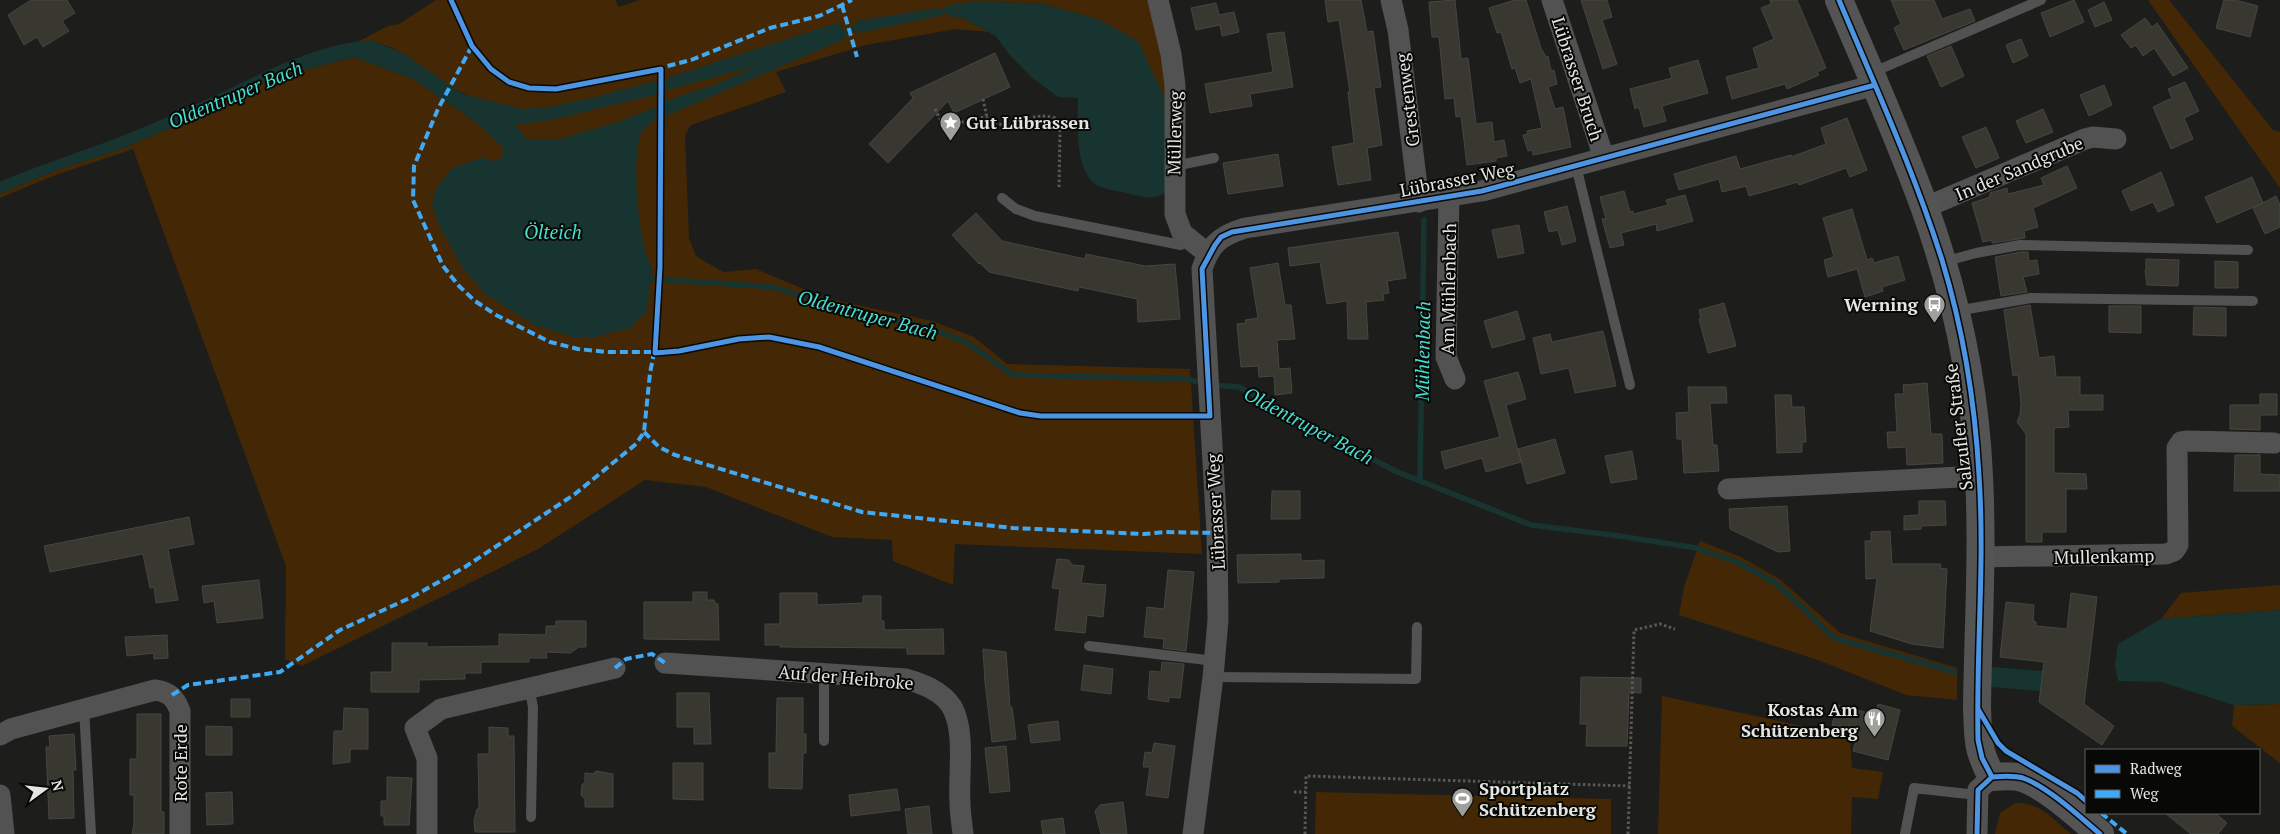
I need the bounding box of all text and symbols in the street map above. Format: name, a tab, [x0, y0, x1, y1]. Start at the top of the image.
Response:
street label: Lübrasser Bruch	[1547, 14, 1610, 145]
street label: Grestenweg	[1389, 51, 1425, 148]
water label: Oldentruper Bach	[164, 54, 306, 134]
street label: Müllerweg	[1161, 90, 1187, 175]
place icon: Gut Lübrassen	[938, 110, 962, 141]
place label: Gut Lübrassen	[966, 110, 1090, 134]
street label: In der Sandgrube	[1951, 130, 2087, 206]
street label: Lübrasser Weg	[1398, 156, 1517, 202]
water label: Ölteich	[524, 219, 582, 244]
street label: Am Mühlenbach	[1435, 223, 1461, 355]
water label: Oldentruper Bach	[796, 283, 940, 345]
place label: Werning	[1844, 292, 1919, 316]
bus stop icon: Werning	[1922, 292, 1946, 323]
water label: Mühlenbach	[1409, 301, 1435, 402]
street label: Salzufler Straße	[1938, 362, 1978, 492]
water label: Oldentruper Bach	[1240, 380, 1378, 470]
street label: Lübrasser Weg	[1200, 453, 1230, 571]
street label: Mullenkamp	[2053, 543, 2155, 569]
street label: Auf der Heibroke	[777, 659, 915, 695]
place label: Kostas Am Schützenberg	[1741, 697, 1859, 742]
restaurant icon: Kostas Am Schützenberg	[1862, 707, 1886, 738]
street label: Rote Erde	[168, 724, 192, 802]
legend	[2085, 749, 2260, 814]
text: Radweg	[2130, 758, 2183, 778]
north arrow	[20, 764, 70, 814]
place label: Sportplatz Schützenberg	[1479, 776, 1597, 821]
text: N	[47, 778, 69, 793]
text: Weg	[2130, 783, 2160, 803]
sports icon: Sportplatz Schützenberg	[1451, 786, 1475, 817]

